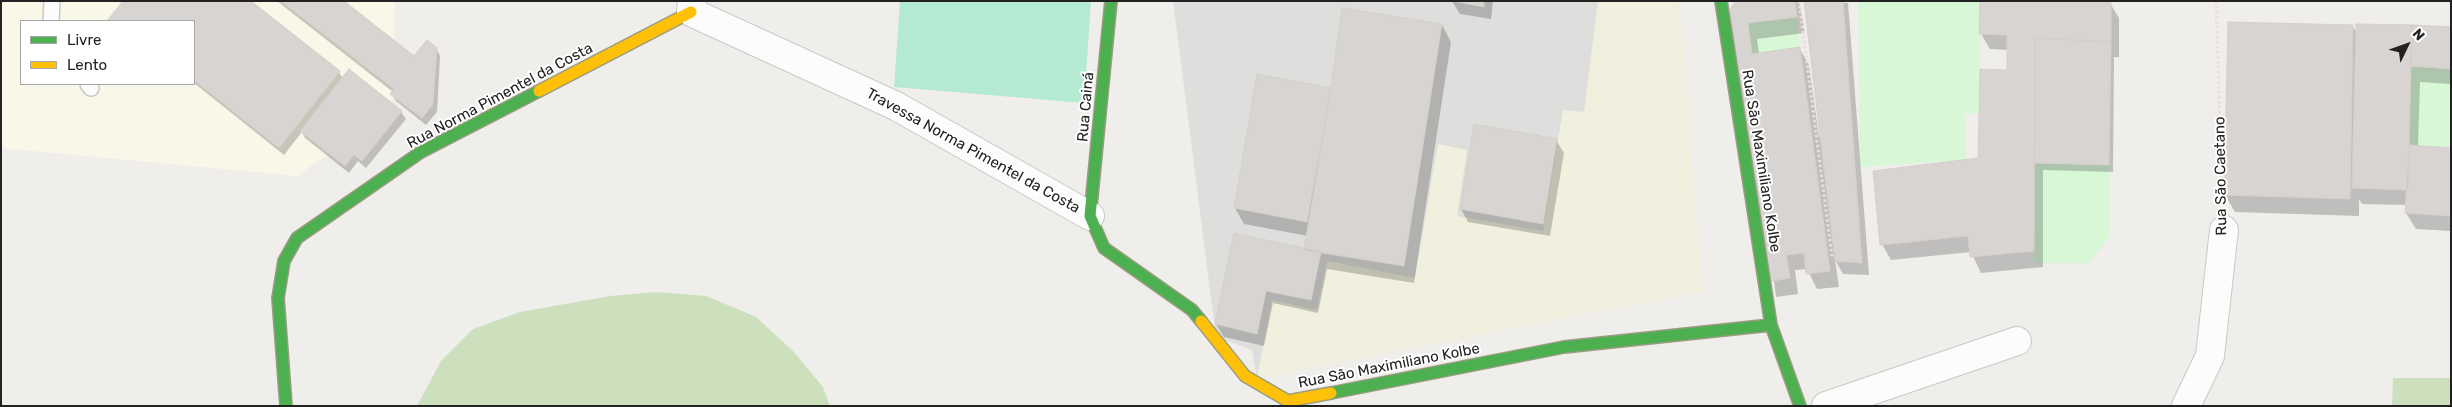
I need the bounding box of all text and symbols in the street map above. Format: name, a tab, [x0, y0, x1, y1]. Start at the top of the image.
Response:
legend	[20, 20, 195, 85]
north arrow	[2382, 20, 2432, 70]
text: N	[2409, 25, 2428, 44]
text: Livre	[67, 31, 101, 49]
street label: Rua Norma Pimentel da Costa	[404, 39, 596, 153]
text: Lento	[67, 56, 107, 74]
street label: Rua São Maximiliano Kolbe	[1738, 68, 1784, 254]
street label: Rua Cainá	[1074, 71, 1098, 143]
street label: Travessa Norma Pimentel da Costa	[863, 85, 1083, 217]
street label: Rua São Caetano	[2211, 116, 2231, 236]
street label: Rua São Maximiliano Kolbe	[1297, 340, 1481, 392]

